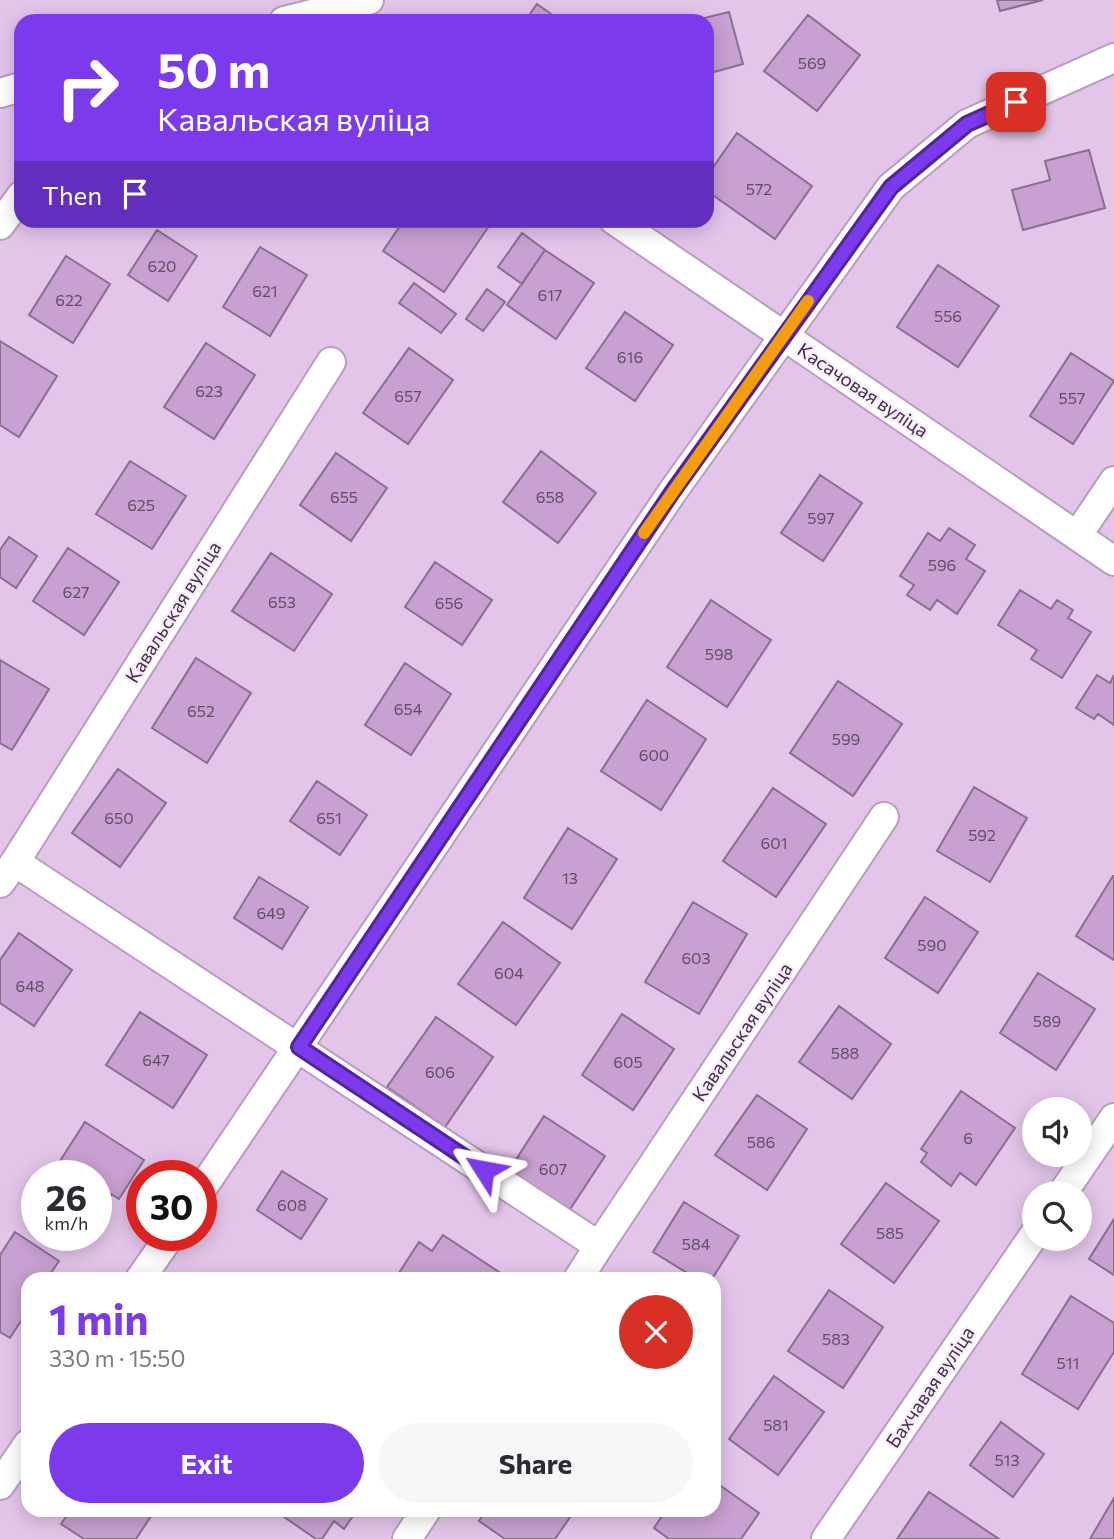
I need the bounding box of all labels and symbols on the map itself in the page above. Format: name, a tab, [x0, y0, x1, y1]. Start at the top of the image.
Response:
house number: 569	[798, 53, 826, 72]
pin	[986, 72, 1046, 132]
house number: 572	[746, 179, 772, 198]
house number: 620	[148, 256, 176, 275]
house number: 621	[252, 281, 278, 300]
house number: 617	[538, 285, 563, 304]
house number: 622	[55, 290, 83, 309]
house number: 556	[934, 306, 962, 325]
street label: Касачовая вуліца	[793, 337, 933, 442]
house number: 616	[617, 347, 643, 366]
house number: 623	[195, 381, 223, 400]
house number: 657	[394, 386, 422, 405]
house number: 557	[1059, 388, 1085, 407]
house number: 655	[330, 487, 358, 506]
house number: 658	[536, 487, 564, 506]
house number: 625	[127, 495, 155, 514]
house number: 597	[807, 508, 835, 527]
street label: Кавальская вуліца	[120, 537, 225, 687]
house number: 596	[928, 555, 956, 574]
house number: 627	[63, 582, 89, 601]
house number: 653	[268, 592, 296, 611]
house number: 656	[435, 593, 463, 612]
house number: 598	[705, 644, 733, 663]
house number: 654	[394, 699, 423, 718]
house number: 652	[187, 701, 215, 720]
house number: 599	[832, 729, 860, 748]
house number: 600	[639, 745, 669, 764]
house number: 650	[104, 808, 134, 827]
house number: 651	[316, 808, 342, 827]
house number: 592	[968, 825, 996, 844]
house number: 601	[761, 833, 788, 852]
house number: 13	[562, 868, 578, 887]
house number: 649	[256, 903, 286, 922]
house number: 590	[917, 935, 947, 954]
house number: 603	[681, 948, 711, 967]
street label: Кавальская вуліца	[687, 958, 796, 1105]
house number: 604	[494, 963, 524, 982]
house number: 648	[15, 976, 45, 995]
house number: 589	[1033, 1011, 1061, 1030]
house number: 588	[831, 1043, 859, 1062]
house number: 647	[142, 1050, 170, 1069]
house number: 605	[613, 1052, 643, 1071]
house number: 606	[425, 1062, 455, 1081]
house number: 6	[963, 1128, 973, 1147]
house number: 586	[747, 1132, 775, 1151]
position arrow	[447, 1133, 521, 1207]
house number: 607	[539, 1159, 567, 1178]
speed limit sign: 30	[126, 1160, 217, 1251]
house number: 608	[277, 1195, 307, 1214]
house number: 585	[876, 1223, 904, 1242]
house number: 584	[682, 1234, 711, 1253]
street label: Бахчавая вуліца	[881, 1322, 979, 1452]
house number: 583	[822, 1329, 850, 1348]
house number: 511	[1057, 1353, 1079, 1372]
house number: 581	[763, 1415, 789, 1434]
house number: 513	[994, 1450, 1020, 1469]

